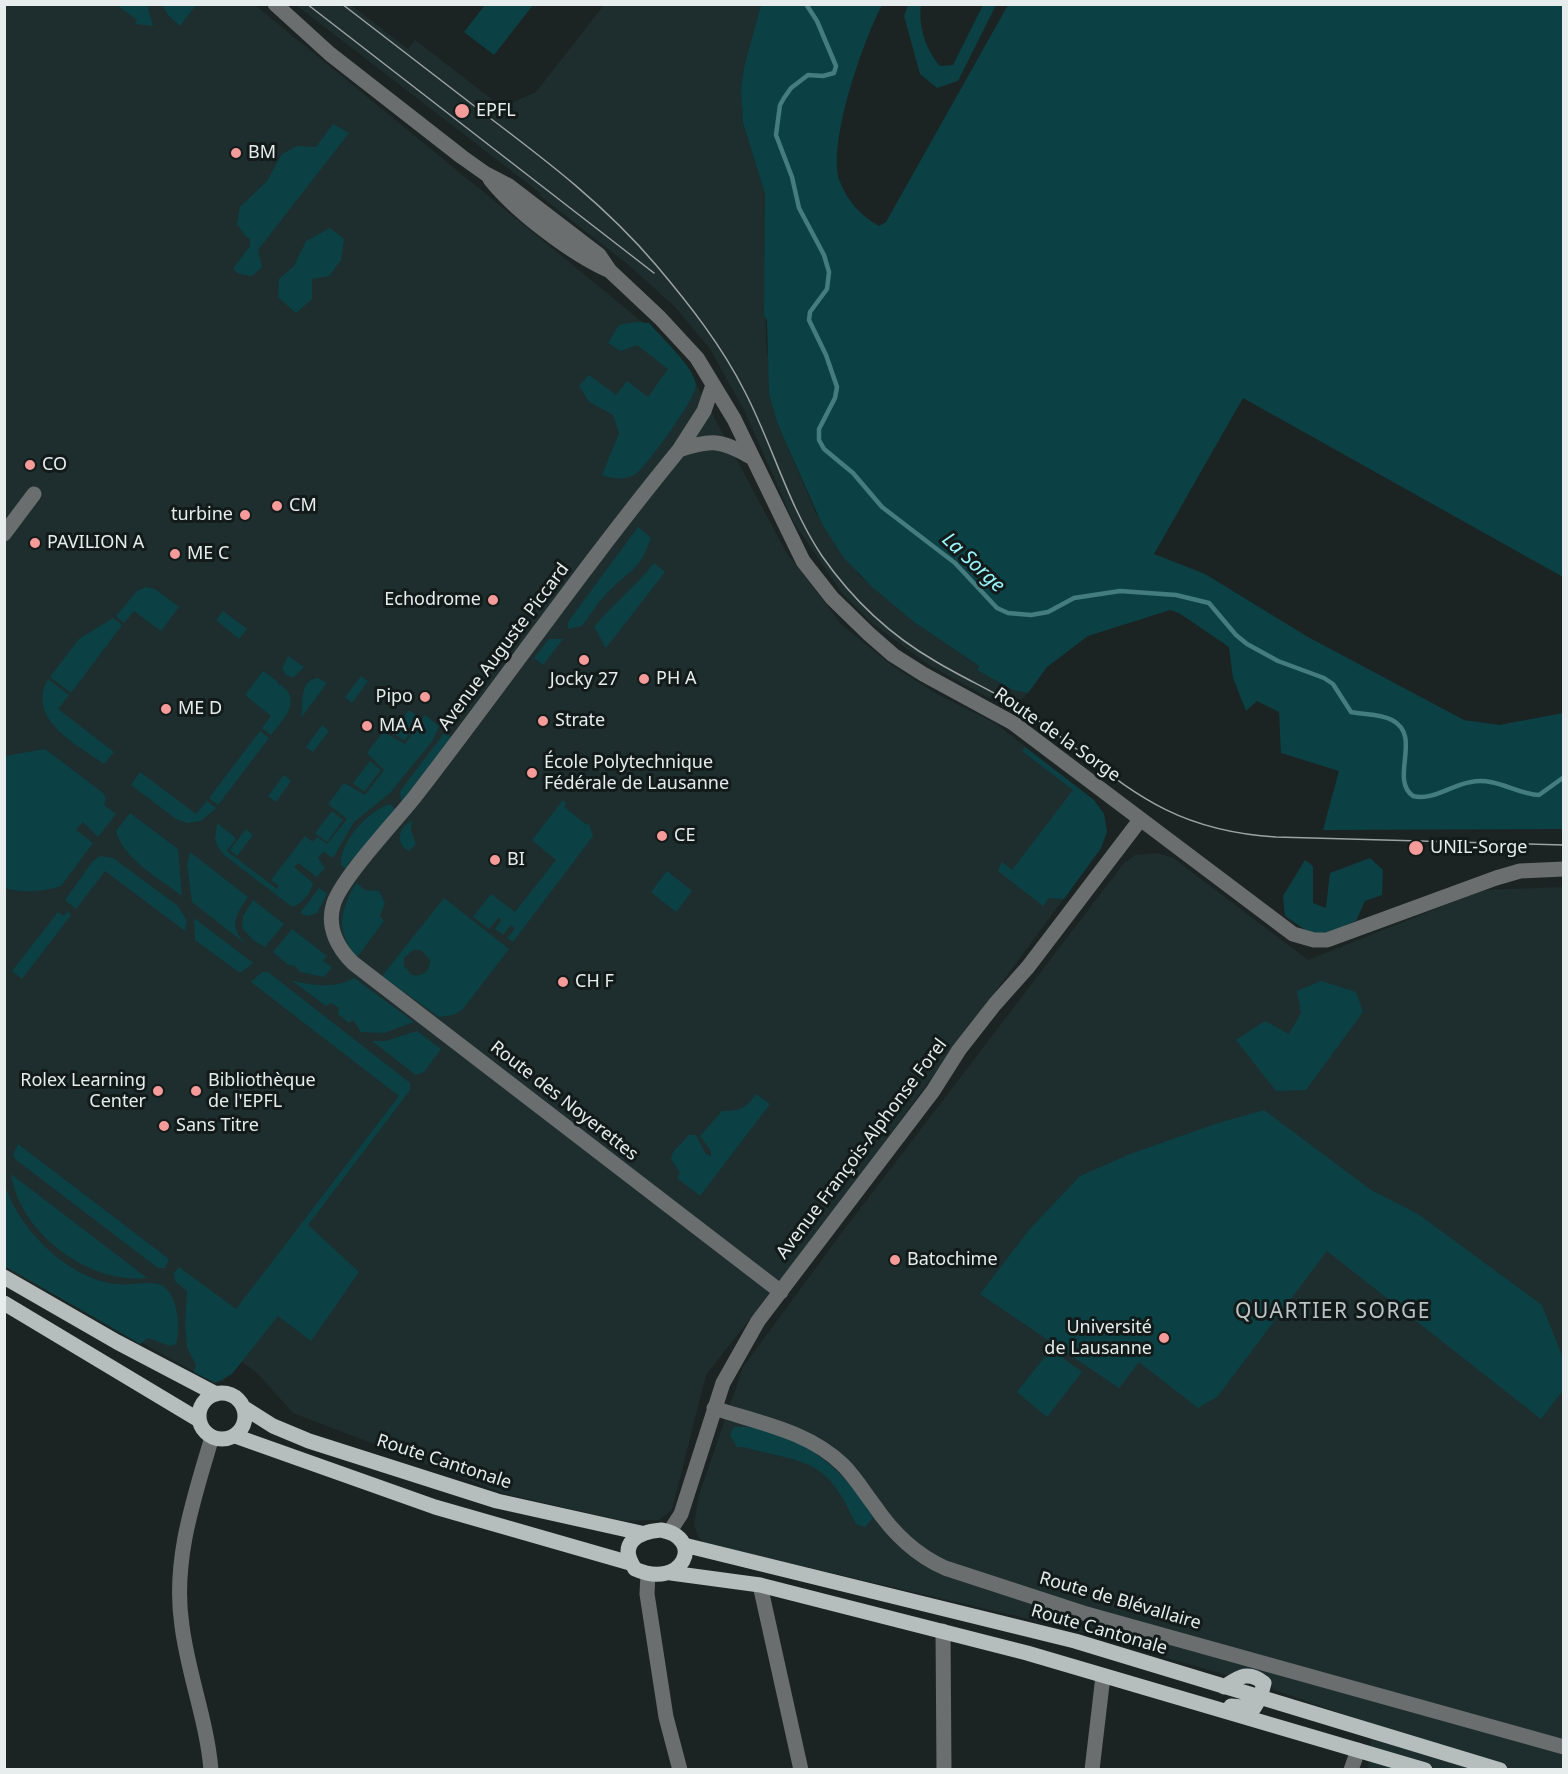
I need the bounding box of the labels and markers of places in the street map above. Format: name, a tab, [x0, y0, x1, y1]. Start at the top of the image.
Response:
place label: EPFL	[476, 100, 516, 122]
marker: EPFL	[453, 102, 471, 120]
place label: BM	[248, 142, 276, 164]
marker: BM	[229, 146, 243, 160]
place label: CO	[42, 454, 67, 476]
marker: CO	[23, 458, 37, 472]
place label: CM	[289, 495, 317, 517]
marker: CM	[270, 499, 284, 513]
place label: turbine	[171, 504, 233, 526]
marker: turbine	[238, 508, 252, 522]
place label: PAVILION A	[47, 532, 144, 554]
marker: PAVILION A	[28, 536, 42, 550]
place label: ME C	[187, 543, 229, 565]
marker: ME C	[168, 547, 182, 561]
place label: Echodrome	[384, 589, 481, 611]
marker: Echodrome	[486, 593, 500, 607]
marker: Jocky 27	[577, 653, 591, 667]
place label: PH A	[656, 668, 696, 690]
place label: Jocky 27	[550, 669, 618, 691]
marker: PH A	[637, 672, 651, 686]
place label: Pipo	[376, 686, 413, 708]
marker: Pipo	[418, 690, 432, 704]
place label: ME D	[178, 698, 222, 720]
marker: ME D	[159, 702, 173, 716]
place label: Strate	[555, 710, 605, 732]
marker: Strate	[536, 714, 550, 728]
place label: MA A	[379, 715, 423, 737]
marker: MA A	[360, 719, 374, 733]
place label: École Polytechnique Fédérale de Lausanne	[544, 752, 729, 795]
marker: École Polytechnique Fédérale de Lausanne	[525, 766, 539, 780]
place label: CE	[674, 825, 695, 847]
marker: CE	[655, 829, 669, 843]
place label: UNIL-Sorge	[1430, 837, 1527, 859]
marker: UNIL-Sorge	[1407, 839, 1425, 857]
place label: BI	[507, 849, 525, 871]
marker: BI	[488, 853, 502, 867]
place label: CH F	[575, 971, 614, 993]
marker: CH F	[556, 975, 570, 989]
place label: Rolex Learning Center	[20, 1070, 146, 1112]
place label: Bibliothèque de l'EPFL	[208, 1070, 316, 1112]
marker: Rolex Learning Center	[151, 1084, 165, 1098]
marker: Bibliothèque de l'EPFL	[189, 1084, 203, 1098]
place label: Sans Titre	[176, 1115, 259, 1137]
marker: Sans Titre	[157, 1119, 171, 1133]
place label: Batochime	[907, 1249, 998, 1271]
marker: Batochime	[888, 1253, 902, 1267]
place label: Université de Lausanne	[1044, 1317, 1152, 1360]
marker: Université de Lausanne	[1157, 1331, 1171, 1345]

